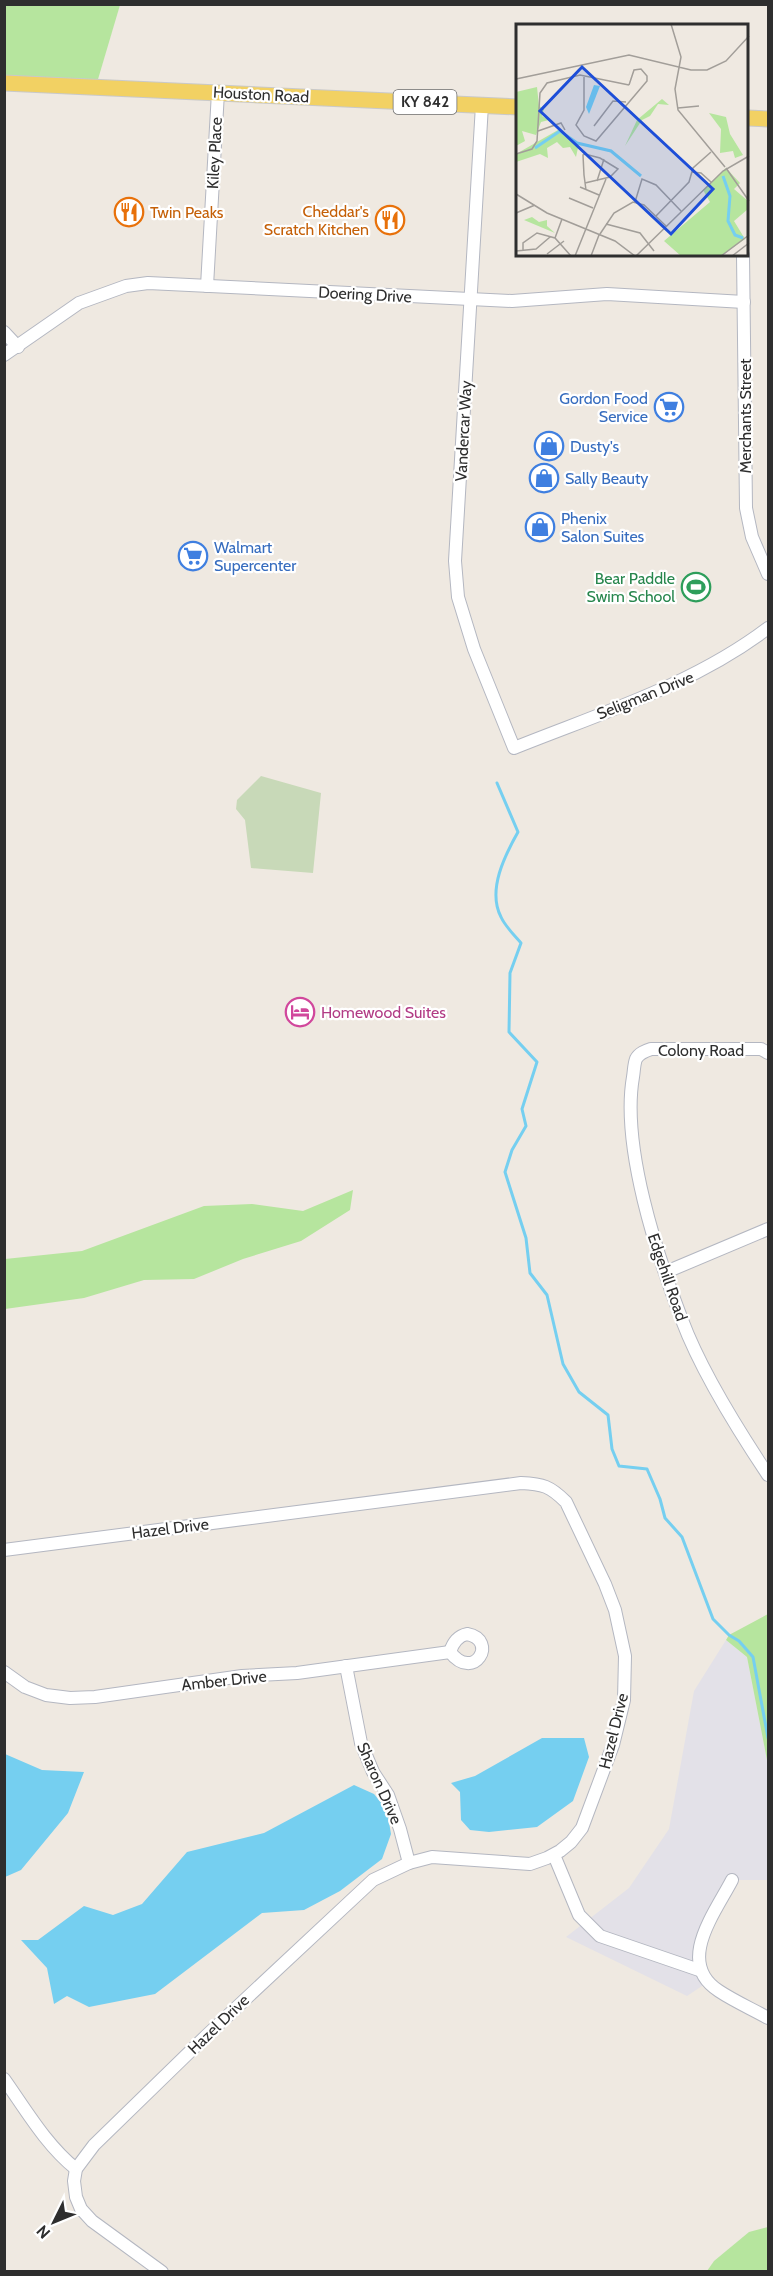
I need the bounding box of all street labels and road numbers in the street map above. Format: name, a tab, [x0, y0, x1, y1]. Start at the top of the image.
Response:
street label: Houston Road	[212, 82, 310, 107]
road number: KY 842	[394, 90, 456, 114]
street label: Kiley Place	[203, 116, 226, 190]
street label: Doering Drive	[318, 283, 412, 306]
street label: Merchants Street	[736, 358, 755, 474]
street label: Vandercar Way	[451, 380, 476, 482]
street label: Seligman Drive	[594, 667, 696, 724]
street label: Colony Road	[658, 1041, 744, 1060]
street label: Edgehill Road	[644, 1231, 691, 1324]
street label: Hazel Drive	[130, 1514, 210, 1543]
street label: Amber Drive	[181, 1667, 268, 1694]
street label: Hazel Drive	[595, 1691, 632, 1771]
street label: Sharon Drive	[353, 1739, 406, 1827]
street label: Hazel Drive	[184, 1991, 253, 2058]

